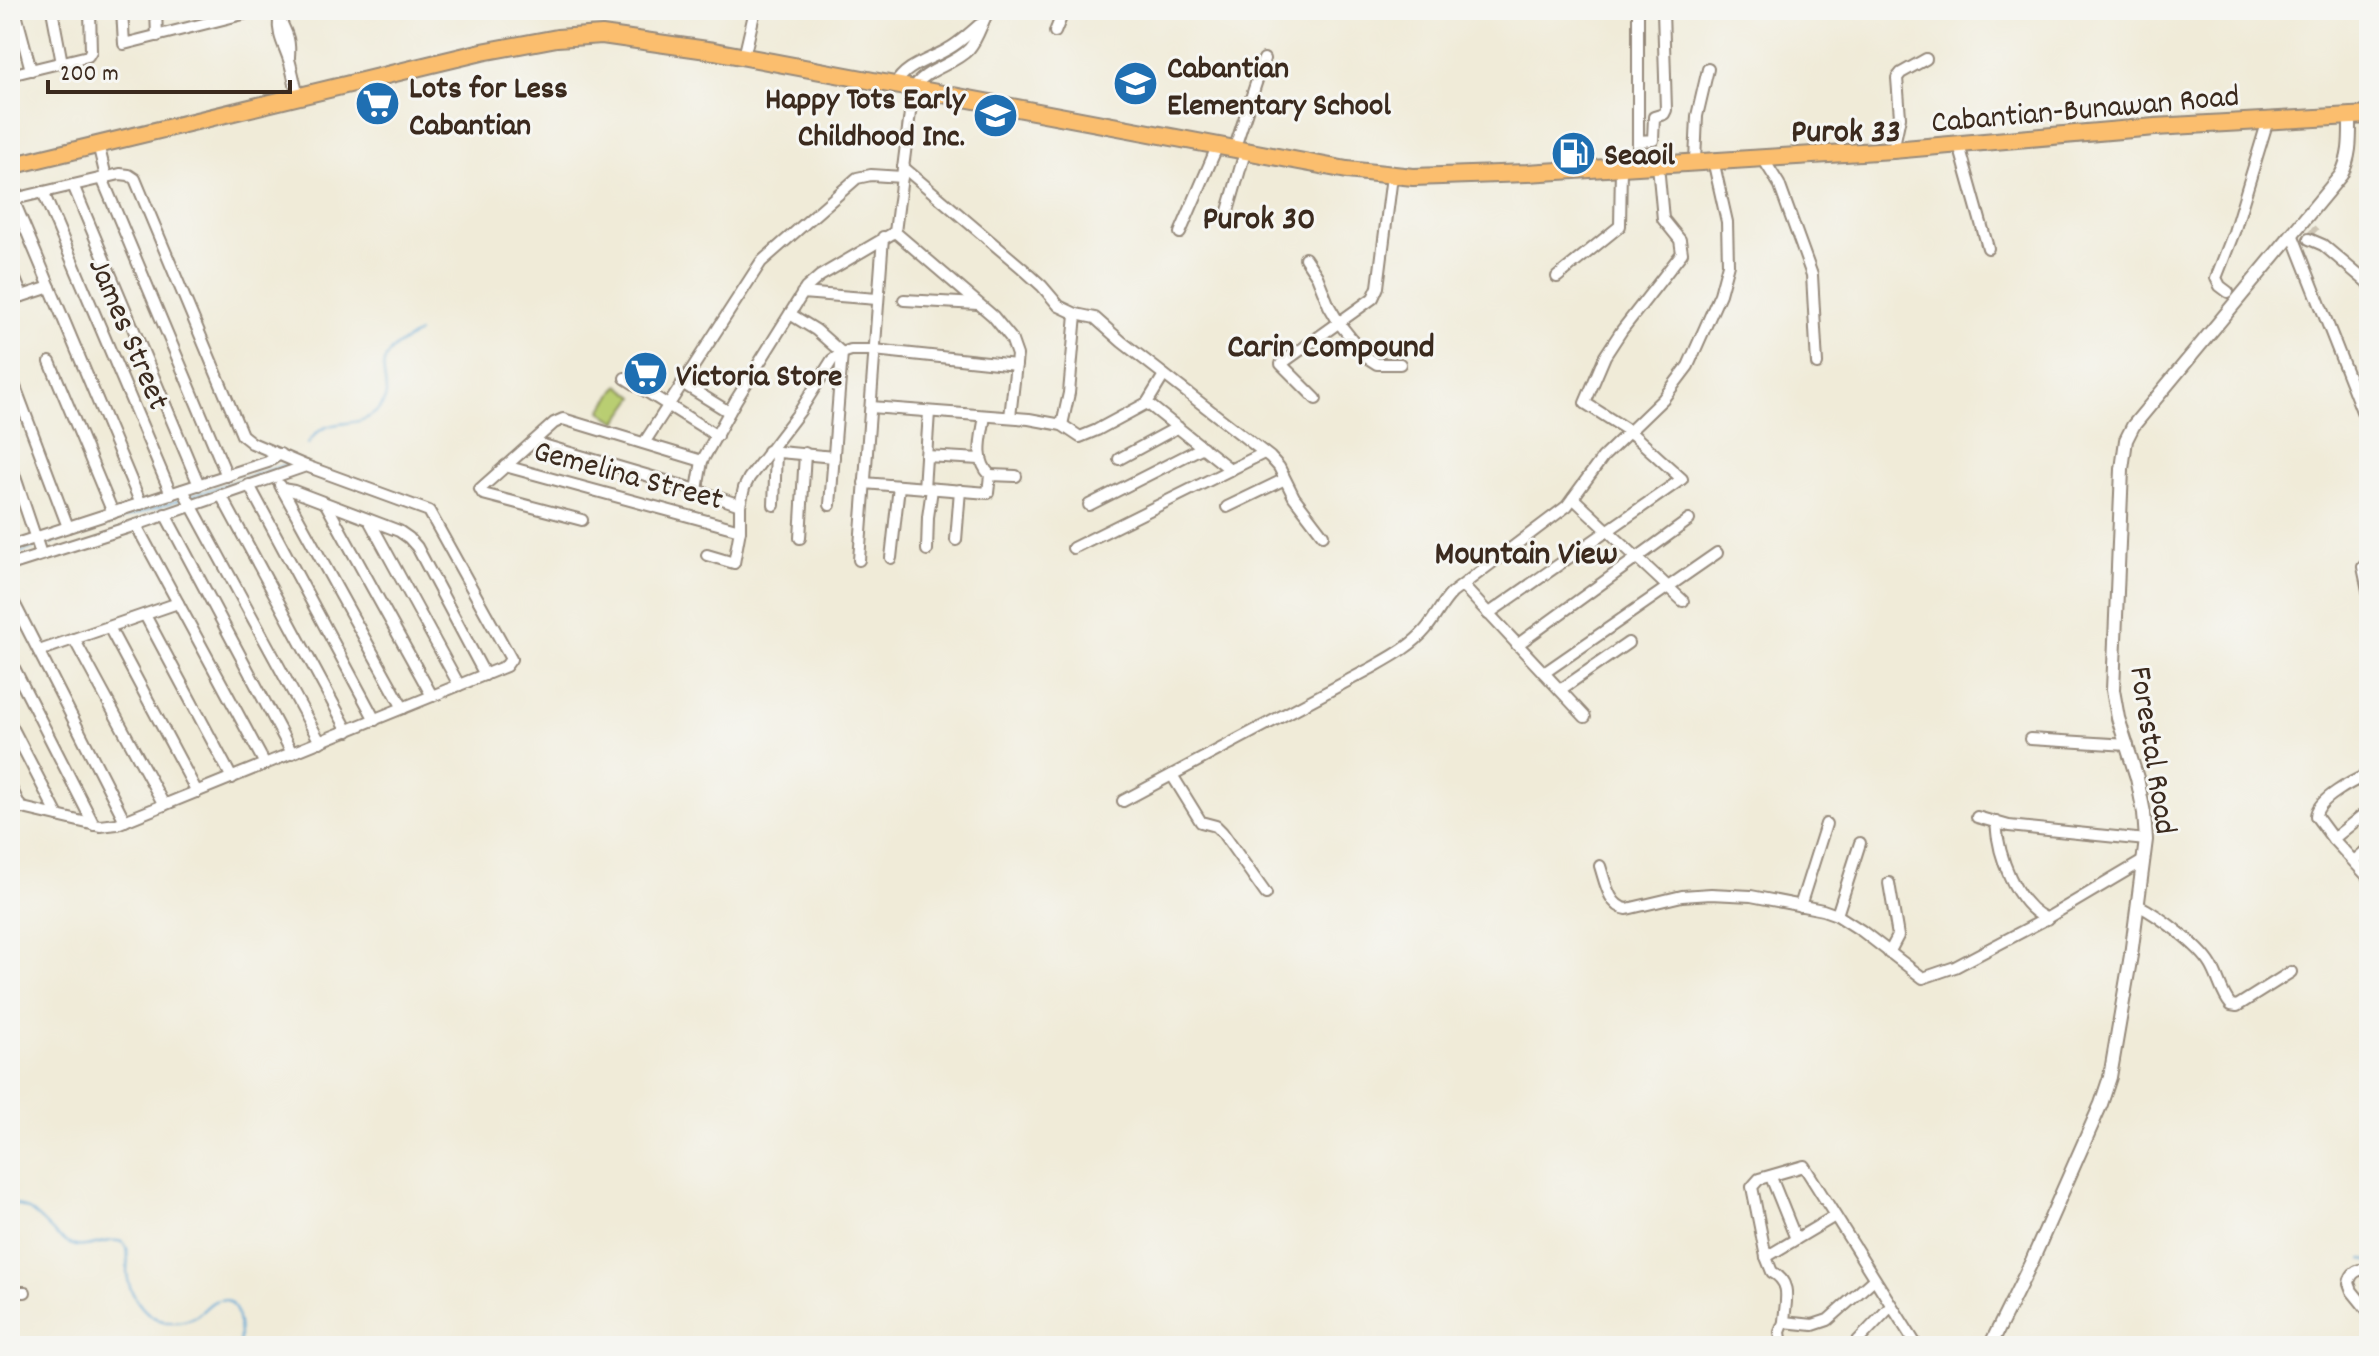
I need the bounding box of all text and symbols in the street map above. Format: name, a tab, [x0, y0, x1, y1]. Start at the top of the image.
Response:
scale bar	[48, 44, 290, 94]
place label: Cabantian Elementary School	[1167, 48, 1391, 131]
text: 200 m	[60, 58, 119, 92]
school or university icon: Cabantian Elementary School	[1112, 60, 1160, 108]
place label: Lots for Less Cabantian	[409, 68, 568, 151]
street label: Cabantian-Bunawan Road	[1929, 76, 2241, 148]
place label: Happy Tots Early Childhood Inc.	[765, 79, 966, 162]
supermarket icon: Lots for Less Cabantian	[354, 80, 402, 128]
school or university icon: Happy Tots Early Childhood Inc.	[972, 91, 1020, 139]
district label: Purok 33	[1791, 110, 1901, 159]
fuel station icon: Seaoil	[1549, 129, 1597, 177]
place label: Seaoil	[1604, 135, 1675, 181]
district label: Purok 30	[1202, 197, 1316, 246]
street label: James Street	[74, 252, 179, 418]
district label: Carin Compound	[1227, 325, 1435, 374]
supermarket icon: Victoria Store	[621, 350, 669, 398]
place label: Victoria Store	[676, 356, 842, 402]
street label: Gemelina Street	[528, 430, 728, 525]
district label: Mountain View	[1434, 532, 1618, 581]
street label: Forestal Road	[2114, 663, 2186, 838]

